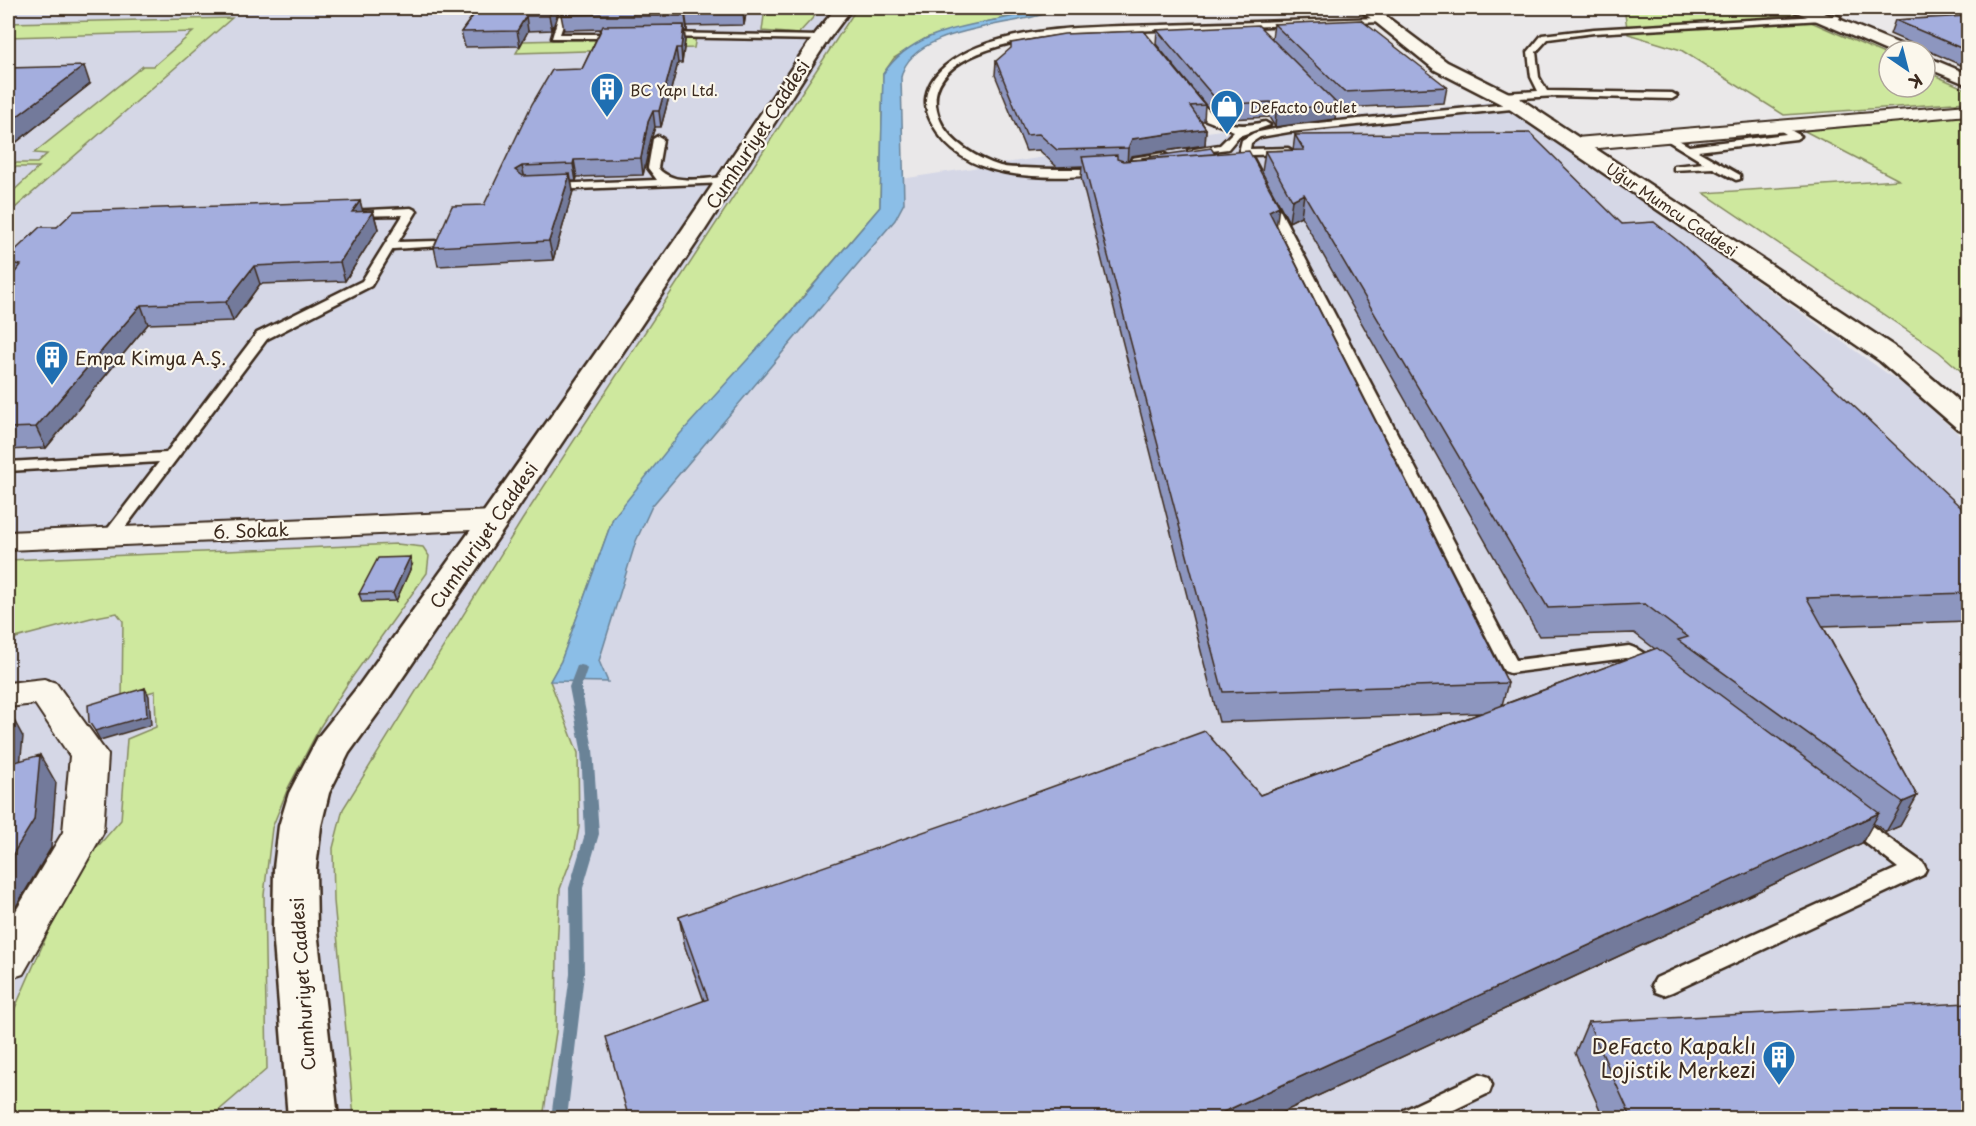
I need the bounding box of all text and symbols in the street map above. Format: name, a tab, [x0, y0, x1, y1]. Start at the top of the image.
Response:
north arrow	[1877, 39, 1937, 99]
street label: Cumhuriyet Caddesi	[698, 54, 816, 214]
text: K	[1904, 69, 1928, 95]
building icon: BC Yapı Ltd.	[589, 71, 625, 118]
place label: BC Yapı Ltd.	[630, 78, 718, 101]
shop icon: DeFacto Outlet	[1209, 88, 1245, 135]
place label: DeFacto Outlet	[1250, 95, 1357, 118]
street label: Uğur Mumcu Caddesi	[1602, 156, 1742, 262]
building icon: Empa Kimya A.Ş.	[34, 339, 70, 386]
place label: Empa Kimya A.Ş.	[75, 344, 226, 371]
street label: Cumhuriyet Caddesi	[422, 456, 544, 614]
street label: 6. Sokak	[213, 515, 289, 545]
street label: Cumhuriyet Caddesi	[282, 897, 322, 1071]
place label: DeFacto Kapaklı Lojistik Merkezi	[1592, 1029, 1756, 1085]
building icon: DeFacto Kapaklı Lojistik Merkezi	[1761, 1039, 1797, 1086]

